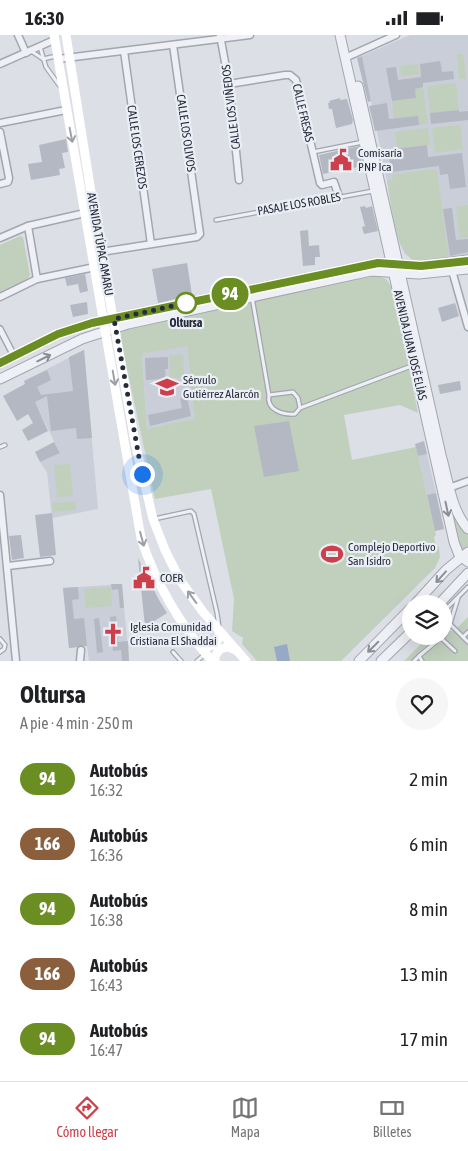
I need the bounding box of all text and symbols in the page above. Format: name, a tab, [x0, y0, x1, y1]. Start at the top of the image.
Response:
text: 16:30	[25, 7, 64, 29]
street label: CALLE LOS VIÑEDOS	[219, 64, 243, 150]
street label: CALLE FRESAS	[290, 83, 316, 143]
street label: CALLE LOS OLIVOS	[174, 93, 198, 173]
street label: CALLE LOS CEREZOS	[124, 104, 150, 190]
one-way arrow	[67, 126, 76, 142]
place label: Comisaría PNP Ica	[358, 146, 402, 174]
public building icon: Comisaría PNP Ica	[328, 147, 354, 173]
street label: PASAJE LOS ROBLES	[256, 190, 342, 218]
street label: AVENIDA TÚPAC AMARU	[84, 191, 116, 297]
line badge: 94	[208, 278, 252, 310]
text: 94	[222, 283, 238, 304]
street label: AVENIDA JUAN JOSÉ ELÍAS	[390, 288, 430, 402]
marker: Oltursa	[175, 292, 197, 314]
place label: Oltursa	[170, 316, 203, 330]
one-way arrow	[36, 353, 51, 362]
one-way arrow	[110, 370, 120, 386]
place label: Sérvulo Gutiérrez Alarcón	[183, 373, 259, 401]
school or university icon: Sérvulo Gutiérrez Alarcón	[154, 374, 180, 400]
your location	[130, 462, 155, 487]
one-way arrow	[442, 501, 452, 517]
one-way arrow	[137, 530, 147, 546]
place label: Complejo Deportivo San Isidro	[348, 540, 436, 568]
sports icon: Complejo Deportivo San Isidro	[319, 541, 345, 567]
public building icon: COER	[131, 565, 157, 591]
one-way arrow	[435, 570, 446, 583]
place label: COER	[160, 571, 183, 585]
one-way arrow	[187, 591, 198, 604]
map controls	[402, 595, 452, 645]
button: layers	[402, 595, 452, 645]
place label: Iglesia Comunidad Cristiana El Shaddai	[130, 620, 217, 648]
church icon: Iglesia Comunidad Cristiana El Shaddai	[100, 621, 126, 647]
one-way arrow	[367, 641, 379, 653]
button: heart	[396, 678, 448, 730]
text: Oltursa	[20, 681, 86, 708]
text: A pie · 4 min · 250 m	[20, 714, 133, 732]
text: Autobús	[90, 759, 148, 781]
text: 94	[39, 768, 56, 789]
text: 2 min	[409, 768, 448, 790]
text: 16:32	[90, 781, 123, 799]
text: Autobús	[90, 824, 148, 846]
text: 166	[35, 833, 60, 854]
text: 6 min	[409, 833, 448, 855]
text: 16:36	[90, 846, 123, 864]
text: Autobús	[90, 889, 148, 911]
text: 94	[39, 898, 56, 919]
text: 8 min	[409, 898, 448, 920]
text: 16:38	[90, 911, 123, 929]
text: Autobús	[90, 954, 148, 976]
text: 166	[35, 963, 60, 984]
text: 13 min	[400, 963, 448, 985]
text: 16:43	[90, 976, 123, 994]
text: Autobús	[90, 1019, 148, 1041]
text: 94	[39, 1028, 56, 1049]
text: 17 min	[400, 1028, 448, 1050]
text: 16:47	[90, 1041, 123, 1059]
tab: Cómo llegar	[56, 1094, 118, 1140]
tab: Mapa	[231, 1094, 260, 1140]
tab: Billetes	[373, 1094, 412, 1140]

